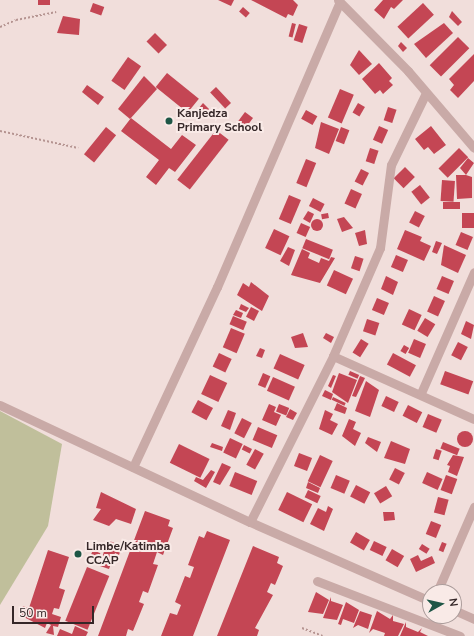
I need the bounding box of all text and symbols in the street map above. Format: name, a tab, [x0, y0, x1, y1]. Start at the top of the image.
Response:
place label: Kanjedza Primary School	[177, 107, 262, 135]
marker: Kanjedza Primary School	[164, 116, 174, 126]
place label: Limbe/Katimba CCAP	[86, 540, 170, 568]
marker: Limbe/Katimba CCAP	[73, 549, 83, 559]
north arrow	[422, 584, 462, 624]
text: N	[445, 597, 461, 608]
scale bar	[14, 598, 96, 624]
text: 50 m	[19, 605, 47, 621]

